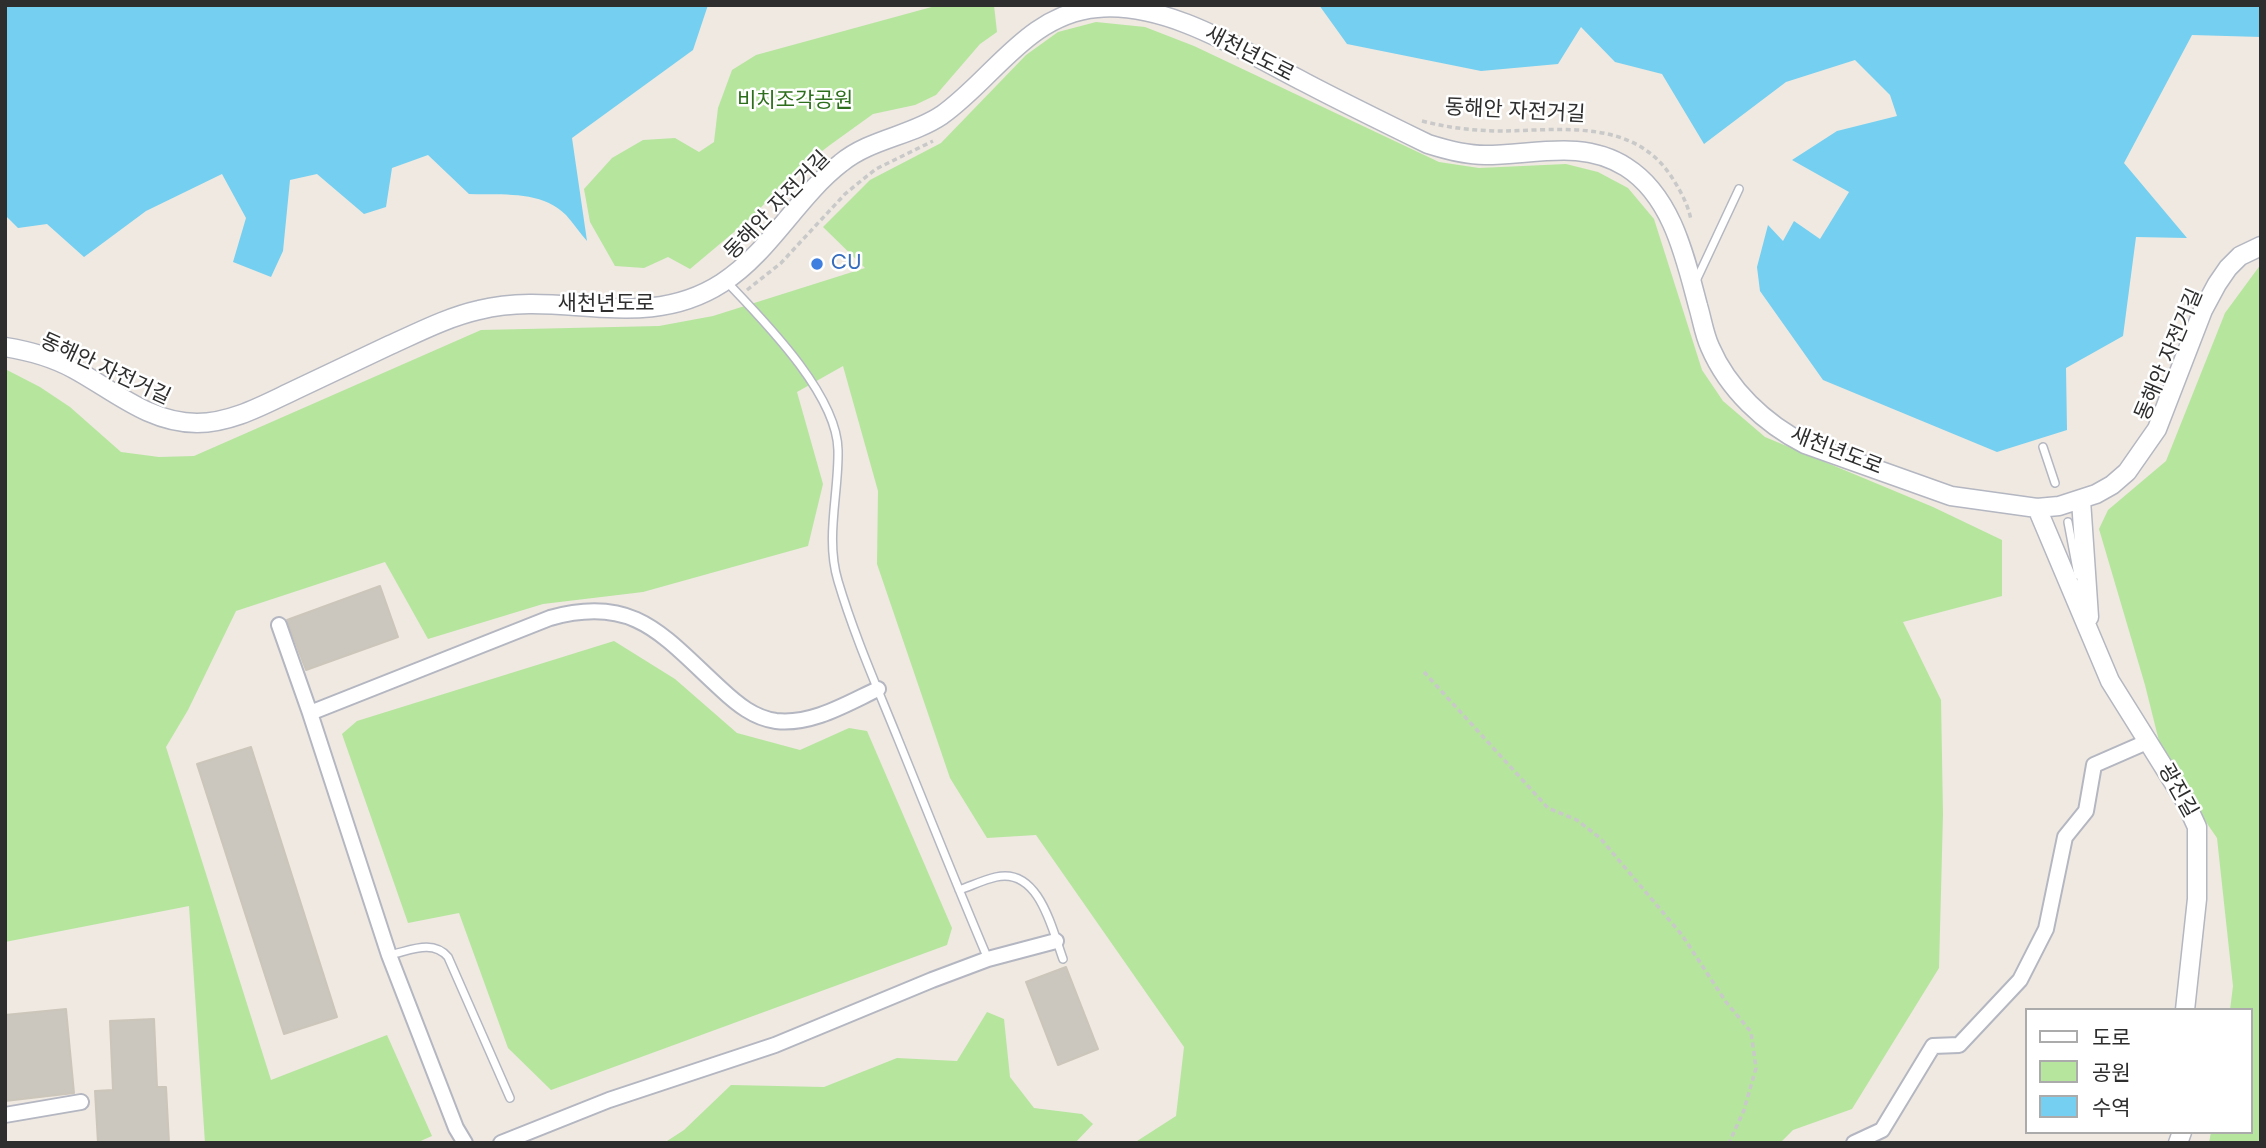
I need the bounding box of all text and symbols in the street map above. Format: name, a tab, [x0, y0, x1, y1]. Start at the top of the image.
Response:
street label: 새천년도로	[1200, 22, 1298, 88]
park label: 비치조각공원	[737, 89, 853, 115]
street label: 동해안 자전거길	[1444, 96, 1586, 128]
street label: 동해안 자전거길	[720, 147, 836, 265]
place label: CU	[831, 251, 861, 277]
marker: CU	[809, 256, 825, 272]
street label: 동해안 자전거길	[2131, 285, 2209, 425]
street label: 새천년도로	[558, 292, 654, 318]
street label: 동해안 자전거길	[36, 329, 174, 411]
street label: 새천년도로	[1786, 423, 1886, 481]
street label: 광진길	[2152, 760, 2202, 822]
legend	[2024, 1008, 2252, 1134]
text: 도로	[2092, 1023, 2131, 1052]
text: 공원	[2092, 1058, 2131, 1087]
text: 수역	[2092, 1093, 2131, 1122]

